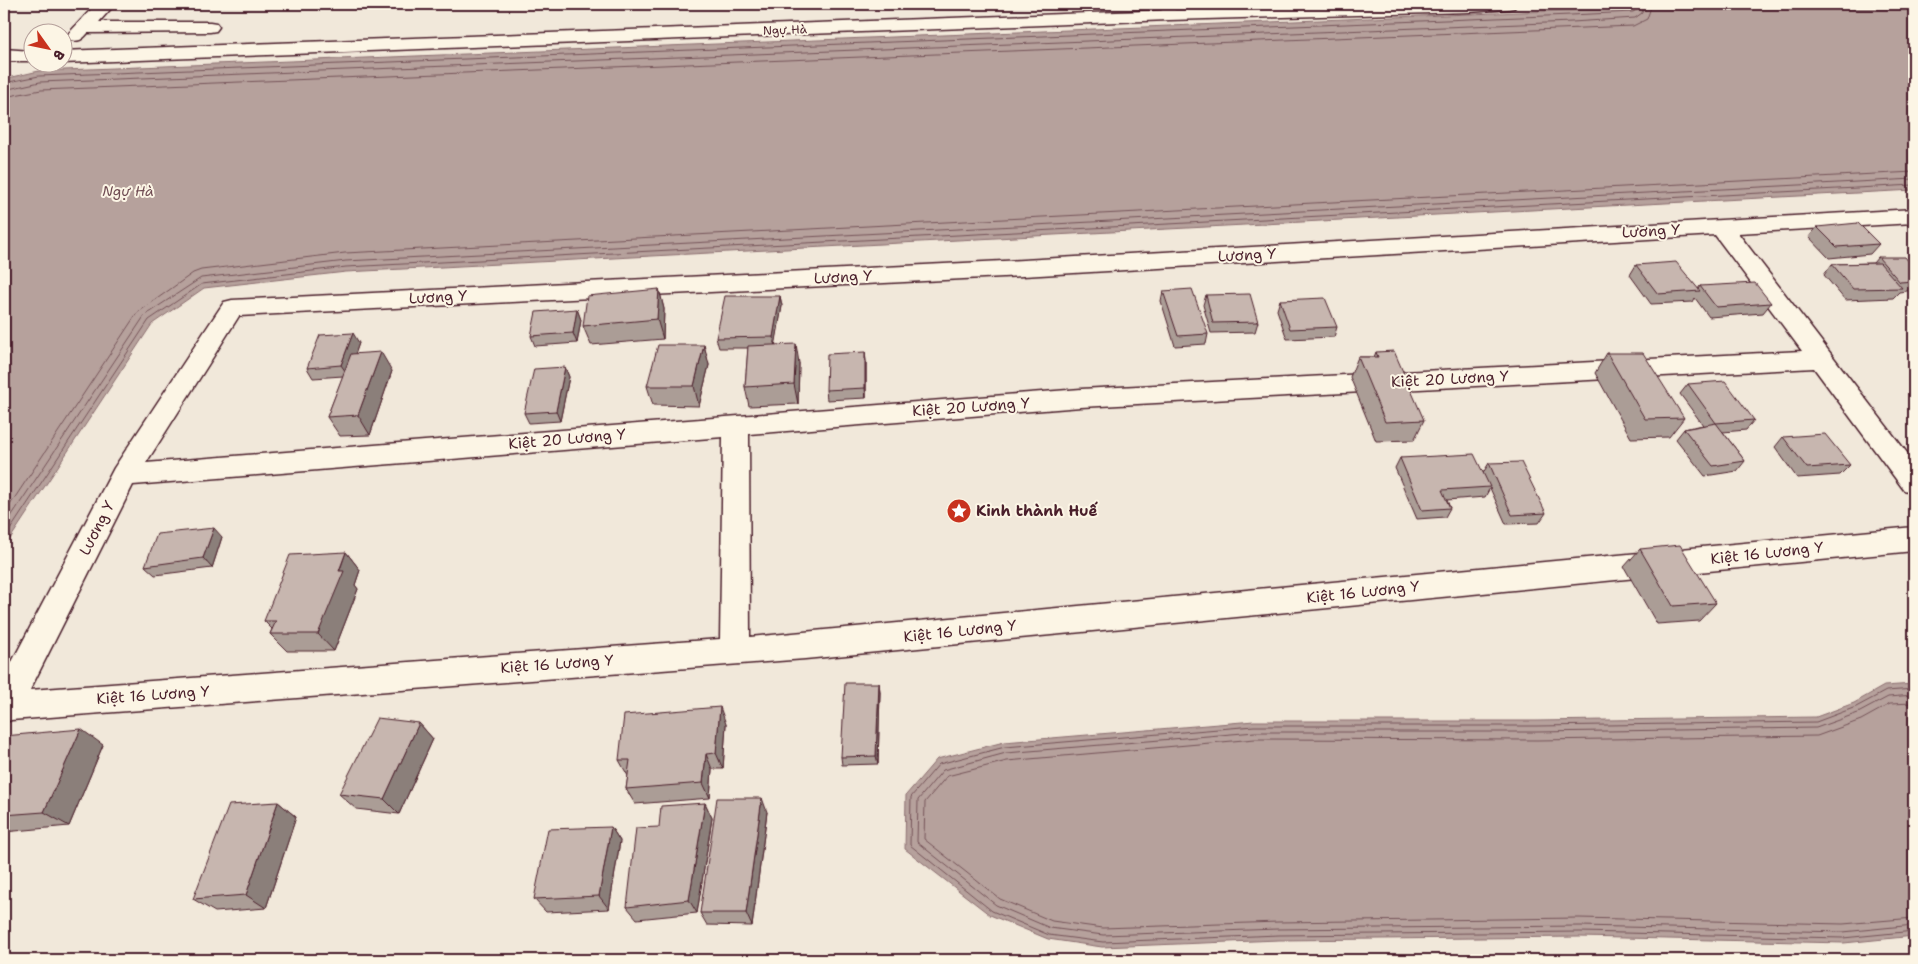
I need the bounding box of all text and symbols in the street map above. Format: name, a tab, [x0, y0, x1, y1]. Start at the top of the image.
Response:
street label: Ngự Hà	[763, 21, 808, 39]
north arrow	[22, 22, 72, 72]
text: B	[49, 47, 69, 64]
water label: Ngự Hà	[102, 182, 154, 200]
street label: Lương Y	[1621, 219, 1681, 243]
street label: Lương Y	[1217, 243, 1277, 267]
street label: Lương Y	[813, 265, 873, 289]
street label: Lương Y	[408, 285, 468, 309]
street label: Kiệt 20 Lương Y	[1391, 366, 1509, 392]
street label: Kiệt 20 Lương Y	[911, 393, 1031, 421]
street label: Kiệt 20 Lương Y	[507, 424, 627, 454]
street label: Lương Y	[75, 497, 119, 559]
place icon: Kinh thành Huế	[946, 498, 972, 524]
place label: Kinh thành Huế	[976, 501, 1099, 521]
street label: Kiệt 16 Lương Y	[1709, 537, 1825, 569]
street label: Kiệt 16 Lương Y	[1305, 576, 1421, 608]
street label: Kiệt 16 Lương Y	[902, 615, 1018, 647]
street label: Kiệt 16 Lương Y	[500, 650, 614, 678]
street label: Kiệt 16 Lương Y	[96, 681, 210, 709]

